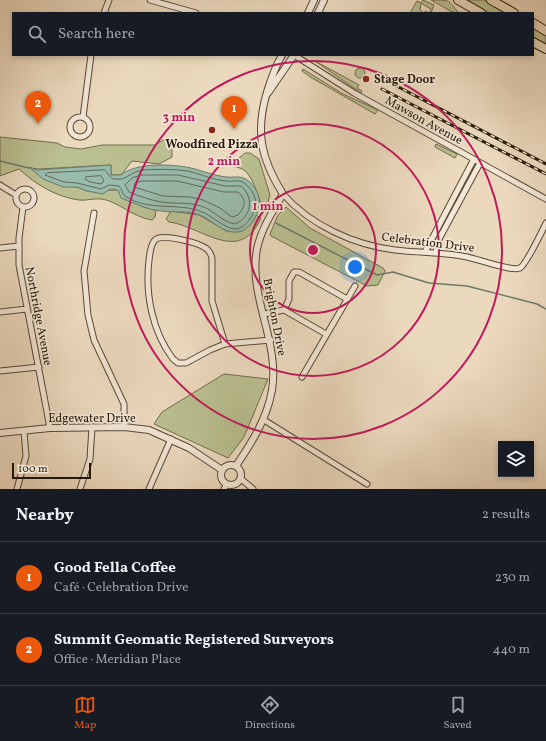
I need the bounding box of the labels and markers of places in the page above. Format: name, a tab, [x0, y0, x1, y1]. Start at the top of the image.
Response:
place label: Stage Door	[374, 72, 435, 88]
marker: Stage Door	[361, 74, 371, 84]
pin: 2	[25, 91, 51, 124]
pin: 1	[221, 96, 247, 129]
marker: Woodfired Pizza	[207, 125, 217, 135]
place label: Woodfired Pizza	[166, 137, 259, 153]
centre of rings	[306, 243, 320, 257]

